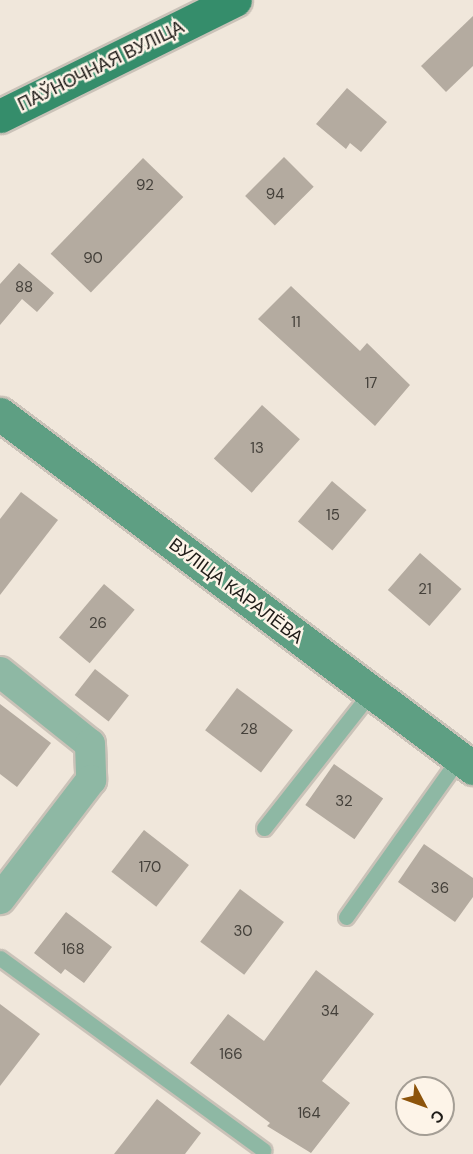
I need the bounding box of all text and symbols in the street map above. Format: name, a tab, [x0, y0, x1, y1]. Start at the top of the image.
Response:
street label: ПАЎНОЧНАЯ ВУЛІЦА	[14, 16, 188, 116]
house number: 92	[136, 177, 154, 195]
house number: 94	[266, 186, 284, 204]
house number: 90	[83, 250, 103, 268]
house number: 88	[15, 279, 33, 297]
house number: 11	[291, 314, 301, 332]
house number: 17	[365, 375, 377, 393]
house number: 13	[250, 440, 264, 458]
house number: 15	[326, 507, 340, 525]
street label: ВУЛІЦА КАРАЛЁВА	[165, 534, 307, 648]
house number: 21	[418, 581, 432, 599]
house number: 26	[89, 615, 107, 633]
house number: 28	[240, 721, 258, 739]
house number: 32	[335, 793, 353, 811]
house number: 170	[139, 859, 161, 877]
house number: 36	[431, 880, 449, 898]
house number: 30	[233, 923, 253, 941]
house number: 168	[61, 941, 85, 959]
house number: 34	[321, 1003, 339, 1021]
house number: 166	[219, 1046, 243, 1064]
north arrow	[395, 1076, 455, 1136]
house number: 164	[297, 1105, 321, 1123]
text: С	[426, 1106, 449, 1128]

